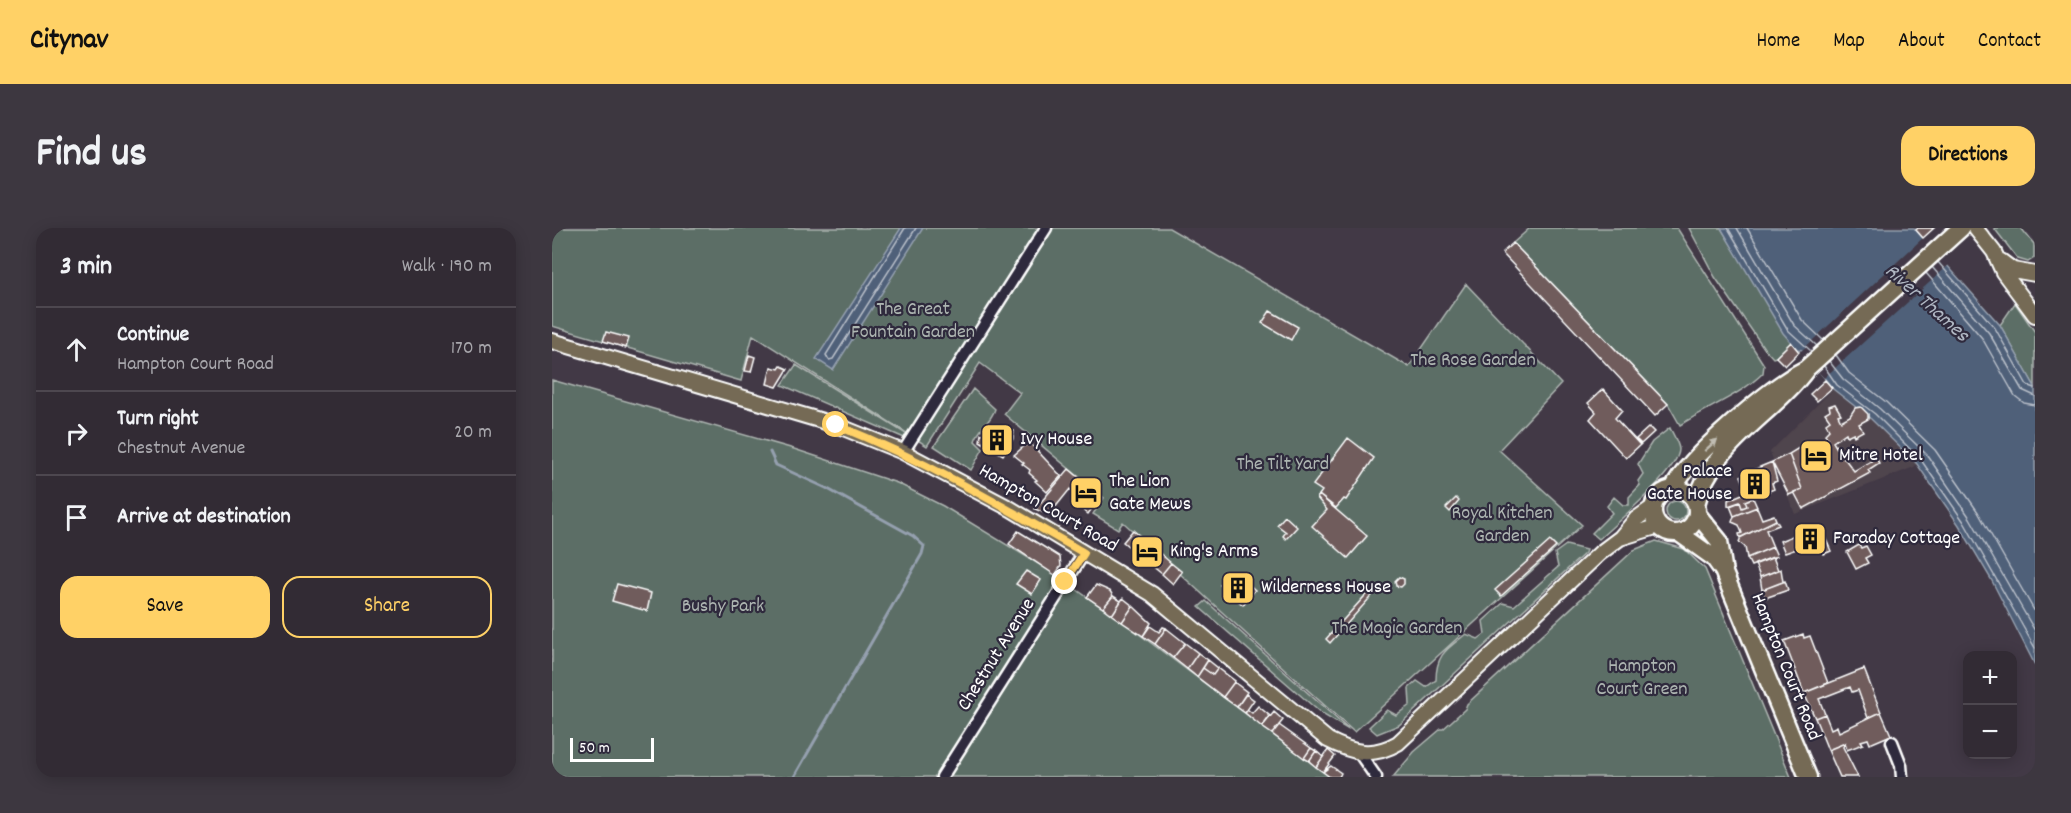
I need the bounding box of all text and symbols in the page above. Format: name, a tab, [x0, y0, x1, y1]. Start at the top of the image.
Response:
text: Citynav	[30, 22, 108, 62]
text: Home	[1756, 27, 1800, 57]
text: Map	[1833, 27, 1865, 57]
text: About	[1898, 27, 1945, 57]
text: Contact	[1978, 27, 2041, 57]
text: Find us	[36, 126, 147, 186]
button: Directions	[1901, 126, 2035, 186]
text: 3 min	[60, 249, 112, 286]
text: Walk · 190 m	[402, 253, 492, 281]
water label: River Thames	[1877, 258, 1976, 351]
park label: The Great Fountain Garden	[851, 296, 975, 347]
text: Continue	[117, 320, 189, 351]
icon: ahead	[60, 333, 93, 366]
text: 170 m	[451, 335, 492, 363]
park label: The Rose Garden	[1410, 347, 1536, 375]
text: Hampton Court Road	[117, 351, 274, 379]
text: Turn right	[117, 404, 199, 435]
route start	[822, 411, 848, 437]
icon: right	[60, 417, 93, 450]
text: 20 m	[454, 419, 492, 447]
building icon: Ivy House	[979, 422, 1015, 458]
place label: Ivy House	[1020, 426, 1092, 454]
text: Chestnut Avenue	[117, 435, 245, 463]
one-way arrow	[1703, 438, 1718, 452]
hotel icon: Mitre Hotel	[1798, 438, 1834, 474]
place label: Mitre Hotel	[1839, 442, 1923, 470]
park label: The Tilt Yard	[1237, 451, 1329, 479]
street label: Hampton Court Road	[973, 458, 1123, 560]
place label: Palace Gate House	[1647, 458, 1732, 509]
building icon: Palace Gate House	[1737, 466, 1773, 502]
place label: The Lion Gate Mews	[1109, 468, 1191, 519]
hotel icon: The Lion Gate Mews	[1068, 475, 1104, 511]
park label: Royal Kitchen Garden	[1452, 500, 1552, 551]
icon: arrive	[60, 501, 93, 534]
text: Arrive at destination	[117, 502, 291, 533]
building icon: Faraday Cottage	[1792, 521, 1828, 557]
place label: Faraday Cottage	[1833, 525, 1960, 553]
hotel icon: King's Arms	[1129, 534, 1165, 570]
place label: King's Arms	[1170, 538, 1258, 566]
route end	[1051, 568, 1077, 594]
building icon: Wilderness House	[1220, 570, 1256, 606]
place label: Wilderness House	[1261, 574, 1391, 602]
button: Save	[60, 576, 270, 638]
button: Share	[282, 576, 492, 638]
street label: Hampton Court Road	[1743, 589, 1827, 745]
park label: Bushy Park	[682, 593, 764, 621]
street label: Chestnut Avenue	[951, 593, 1043, 717]
park label: The Magic Garden	[1332, 615, 1463, 643]
map controls	[1963, 651, 2017, 759]
button: +	[1963, 651, 2017, 705]
park label: Hampton Court Green	[1596, 653, 1688, 704]
button: −	[1963, 705, 2017, 759]
scale bar	[570, 735, 654, 762]
text: 50 m	[579, 737, 610, 760]

